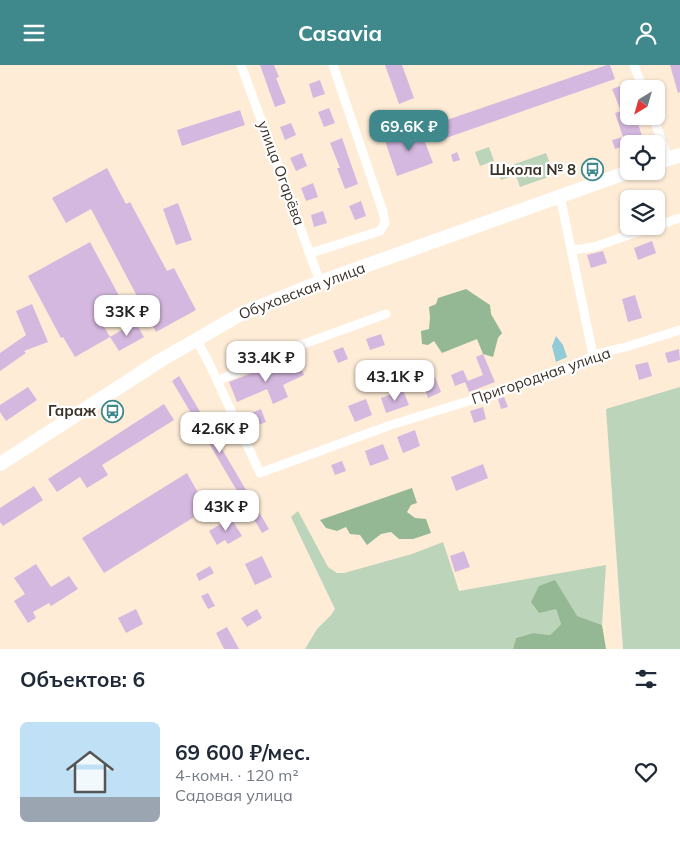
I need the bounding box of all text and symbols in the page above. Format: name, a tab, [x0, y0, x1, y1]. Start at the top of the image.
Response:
icon: menu	[20, 19, 48, 47]
text: Casavia	[298, 19, 382, 47]
icon: person	[632, 19, 660, 47]
north arrow	[620, 80, 665, 125]
map controls	[620, 80, 665, 235]
pin: 69.6K ₽	[363, 109, 455, 152]
text: 69.6K ₽	[380, 116, 438, 136]
street label: улица Огарёва	[254, 118, 309, 228]
button: locate	[620, 135, 665, 180]
bus stop icon: Школа № 8	[580, 158, 604, 182]
place label: Школа № 8	[489, 160, 576, 179]
button: layers	[620, 190, 665, 235]
street label: Обуховская улица	[236, 258, 368, 323]
pin: 33K ₽	[92, 295, 162, 337]
text: 33K ₽	[105, 301, 149, 321]
pin: 33.4K ₽	[220, 341, 312, 383]
street label: Пригородная улица	[469, 343, 613, 408]
text: 33.4K ₽	[237, 347, 295, 367]
pin: 43.1K ₽	[349, 359, 441, 402]
text: 43.1K ₽	[366, 366, 424, 386]
bus stop icon: Гараж	[100, 399, 124, 423]
place label: Гараж	[48, 401, 96, 420]
pin: 42.6K ₽	[174, 411, 266, 454]
text: 42.6K ₽	[191, 418, 249, 438]
pin: 43K ₽	[191, 489, 261, 532]
text: 43K ₽	[204, 496, 248, 516]
icon: filters	[632, 665, 660, 693]
text: Объектов: 6	[20, 666, 145, 692]
text: 69 600 ₽/мес.	[175, 739, 310, 765]
icon: home	[60, 742, 120, 802]
icon: heart	[632, 758, 660, 786]
text: 4-комн. · 120 m²	[175, 765, 299, 785]
text: Садовая улица	[175, 785, 293, 805]

